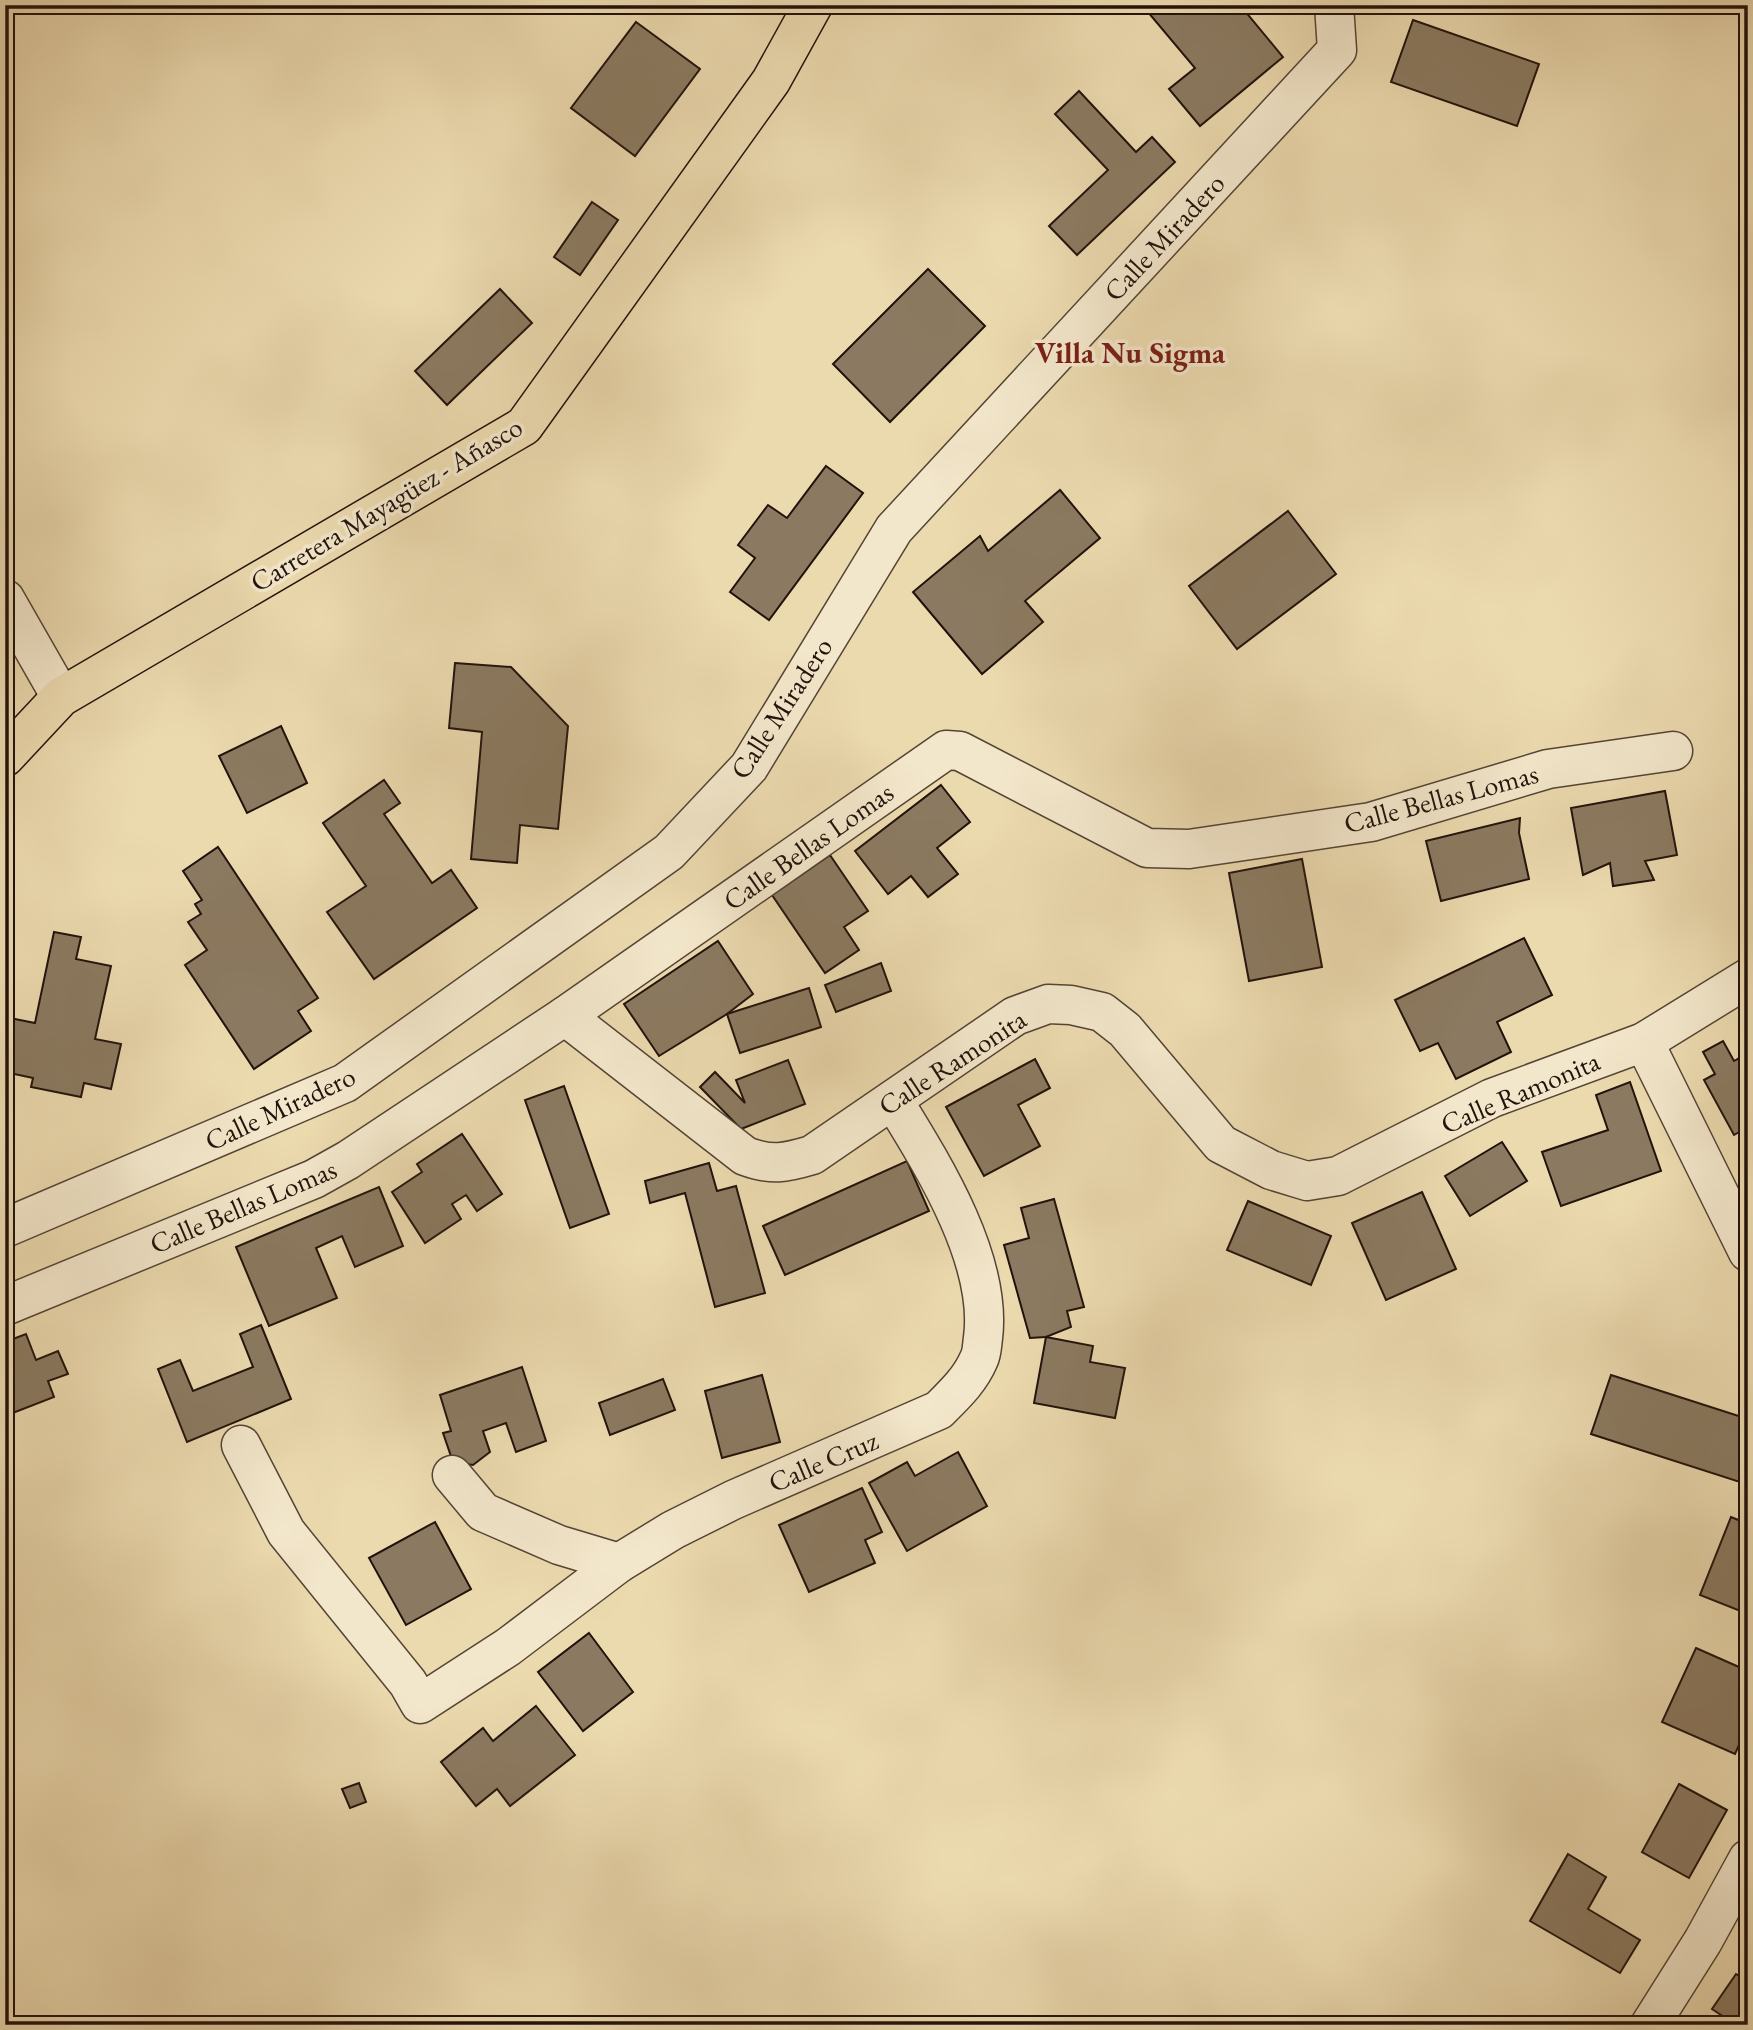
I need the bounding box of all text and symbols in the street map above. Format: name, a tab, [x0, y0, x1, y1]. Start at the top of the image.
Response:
street label: Calle Miradero	[1096, 166, 1232, 308]
district label: Villa Nu Sigma	[1035, 333, 1226, 372]
street label: Carretera Mayagüez - Añasco	[243, 408, 529, 600]
street label: Calle Miradero	[722, 630, 840, 786]
street label: Calle Bellas Lomas	[1340, 755, 1542, 841]
street label: Calle Bellas Lomas	[716, 774, 900, 918]
street label: Calle Ramonita	[871, 1000, 1034, 1123]
street label: Calle Ramonita	[1435, 1042, 1606, 1142]
street label: Calle Miradero	[199, 1057, 361, 1159]
street label: Calle Bellas Lomas	[144, 1150, 342, 1262]
street label: Calle Cruz	[763, 1422, 884, 1500]

